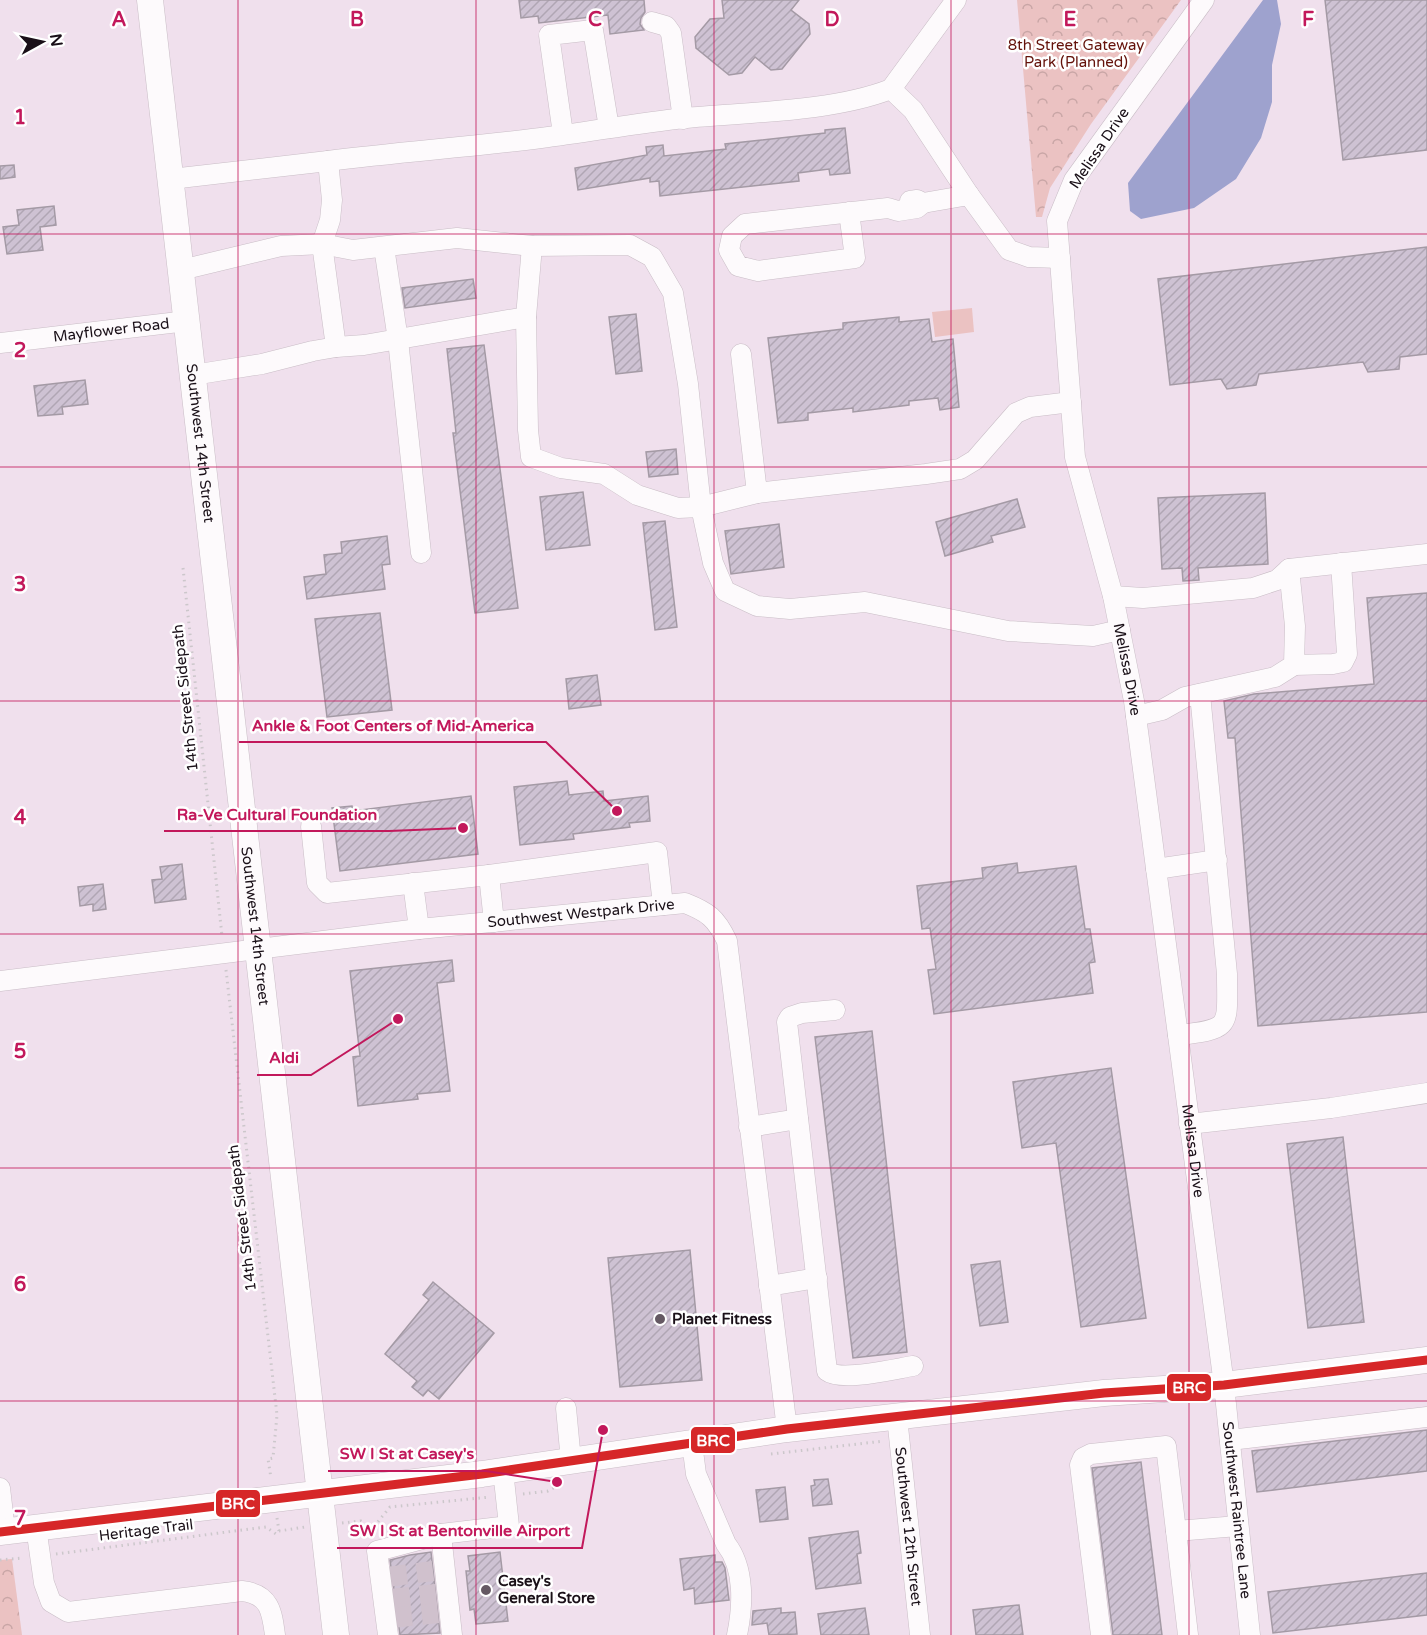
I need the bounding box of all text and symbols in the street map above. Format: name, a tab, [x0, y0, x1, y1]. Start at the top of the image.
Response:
text: A	[112, 8, 127, 32]
text: B	[350, 8, 364, 32]
text: C	[588, 8, 602, 32]
text: D	[824, 8, 840, 32]
text: E	[1064, 8, 1077, 32]
text: F	[1302, 8, 1314, 32]
north arrow	[12, 12, 72, 72]
text: N	[45, 32, 67, 48]
park label: 8th Street Gateway Park (Planned)	[1008, 36, 1144, 71]
street label: Melissa Drive	[1065, 104, 1133, 192]
text: 1	[14, 106, 26, 130]
street label: Mayflower Road	[52, 314, 170, 346]
text: 2	[14, 339, 26, 363]
street label: Southwest 14th Street	[182, 363, 218, 524]
text: 3	[14, 573, 26, 597]
street label: Melissa Drive	[1110, 621, 1145, 717]
street label: 14th Street Sidepath	[168, 624, 202, 772]
callout: Ankle & Foot Centers of Mid-America	[239, 708, 546, 742]
text: Ankle & Foot Centers of Mid-America	[252, 716, 534, 736]
callout: Ra-Ve Cultural Foundation	[164, 797, 389, 831]
text: Ra-Ve Cultural Foundation	[177, 805, 377, 825]
text: 4	[14, 806, 27, 830]
street label: Southwest 14th Street	[237, 846, 273, 1007]
street label: Southwest Westpark Drive	[487, 895, 675, 931]
text: 5	[14, 1040, 26, 1064]
callout: Aldi	[257, 1041, 311, 1075]
text: Aldi	[269, 1048, 299, 1068]
street label: Melissa Drive	[1178, 1103, 1208, 1199]
street label: 14th Street Sidepath	[224, 1144, 260, 1292]
text: 6	[14, 1273, 26, 1297]
place label: Planet Fitness	[672, 1310, 772, 1328]
marker: Planet Fitness	[653, 1312, 667, 1326]
line badge: BRC	[1166, 1373, 1212, 1402]
text: BRC	[1172, 1378, 1206, 1398]
street label: Southwest Raintree Lane	[1219, 1421, 1255, 1600]
line badge: BRC	[690, 1426, 736, 1454]
text: BRC	[696, 1431, 730, 1451]
callout: SW I St at Casey's	[328, 1437, 486, 1471]
text: SW I St at Casey's	[340, 1444, 474, 1464]
street label: Southwest 12th Street	[891, 1446, 926, 1607]
line badge: BRC	[215, 1489, 261, 1518]
text: BRC	[221, 1494, 255, 1514]
text: 7	[14, 1507, 26, 1531]
callout: SW I St at Bentonville Airport	[337, 1514, 582, 1548]
street label: Heritage Trail	[98, 1515, 194, 1545]
text: SW I St at Bentonville Airport	[350, 1521, 571, 1541]
place label: Casey's General Store	[498, 1572, 595, 1607]
marker: Casey's General Store	[479, 1583, 493, 1597]

